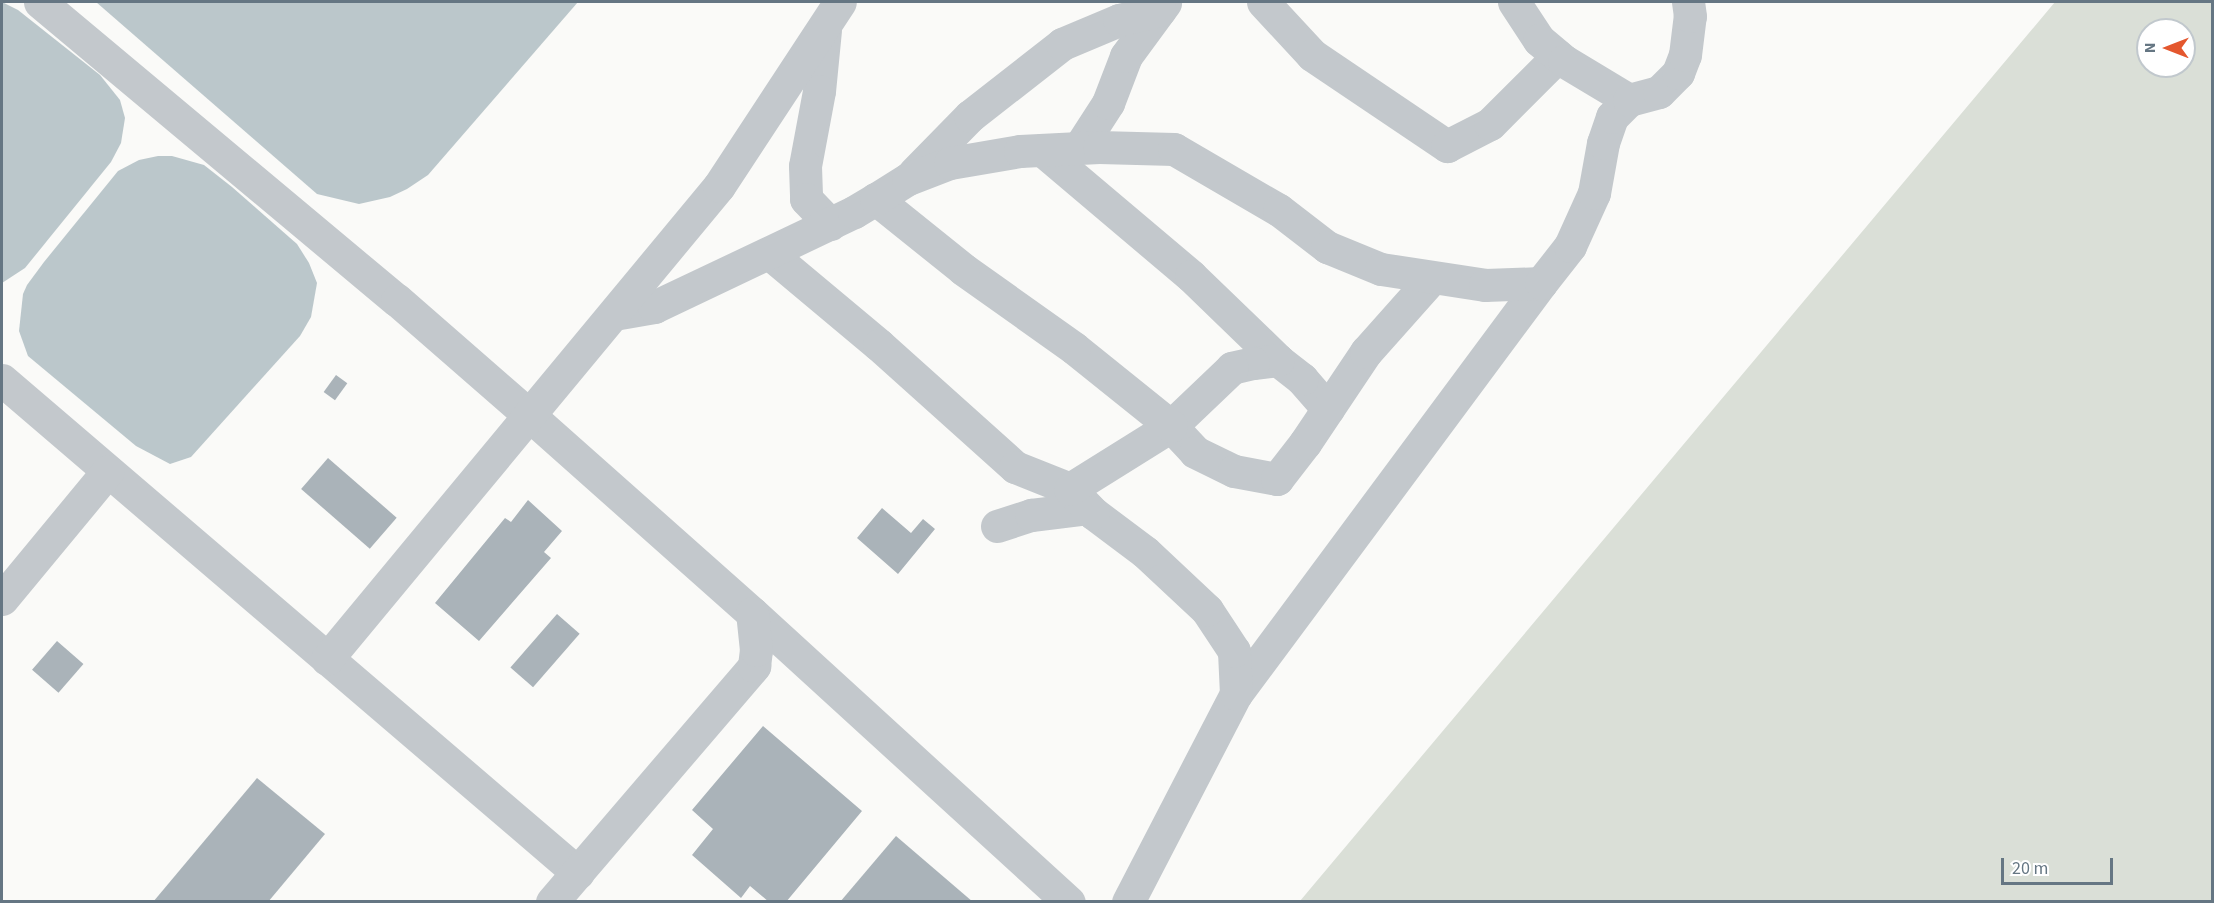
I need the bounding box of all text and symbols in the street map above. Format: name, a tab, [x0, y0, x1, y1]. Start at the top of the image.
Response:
north arrow	[2136, 18, 2196, 78]
text: N	[2139, 43, 2161, 53]
scale bar	[2004, 846, 2116, 884]
text: 20 m	[2012, 856, 2048, 881]

